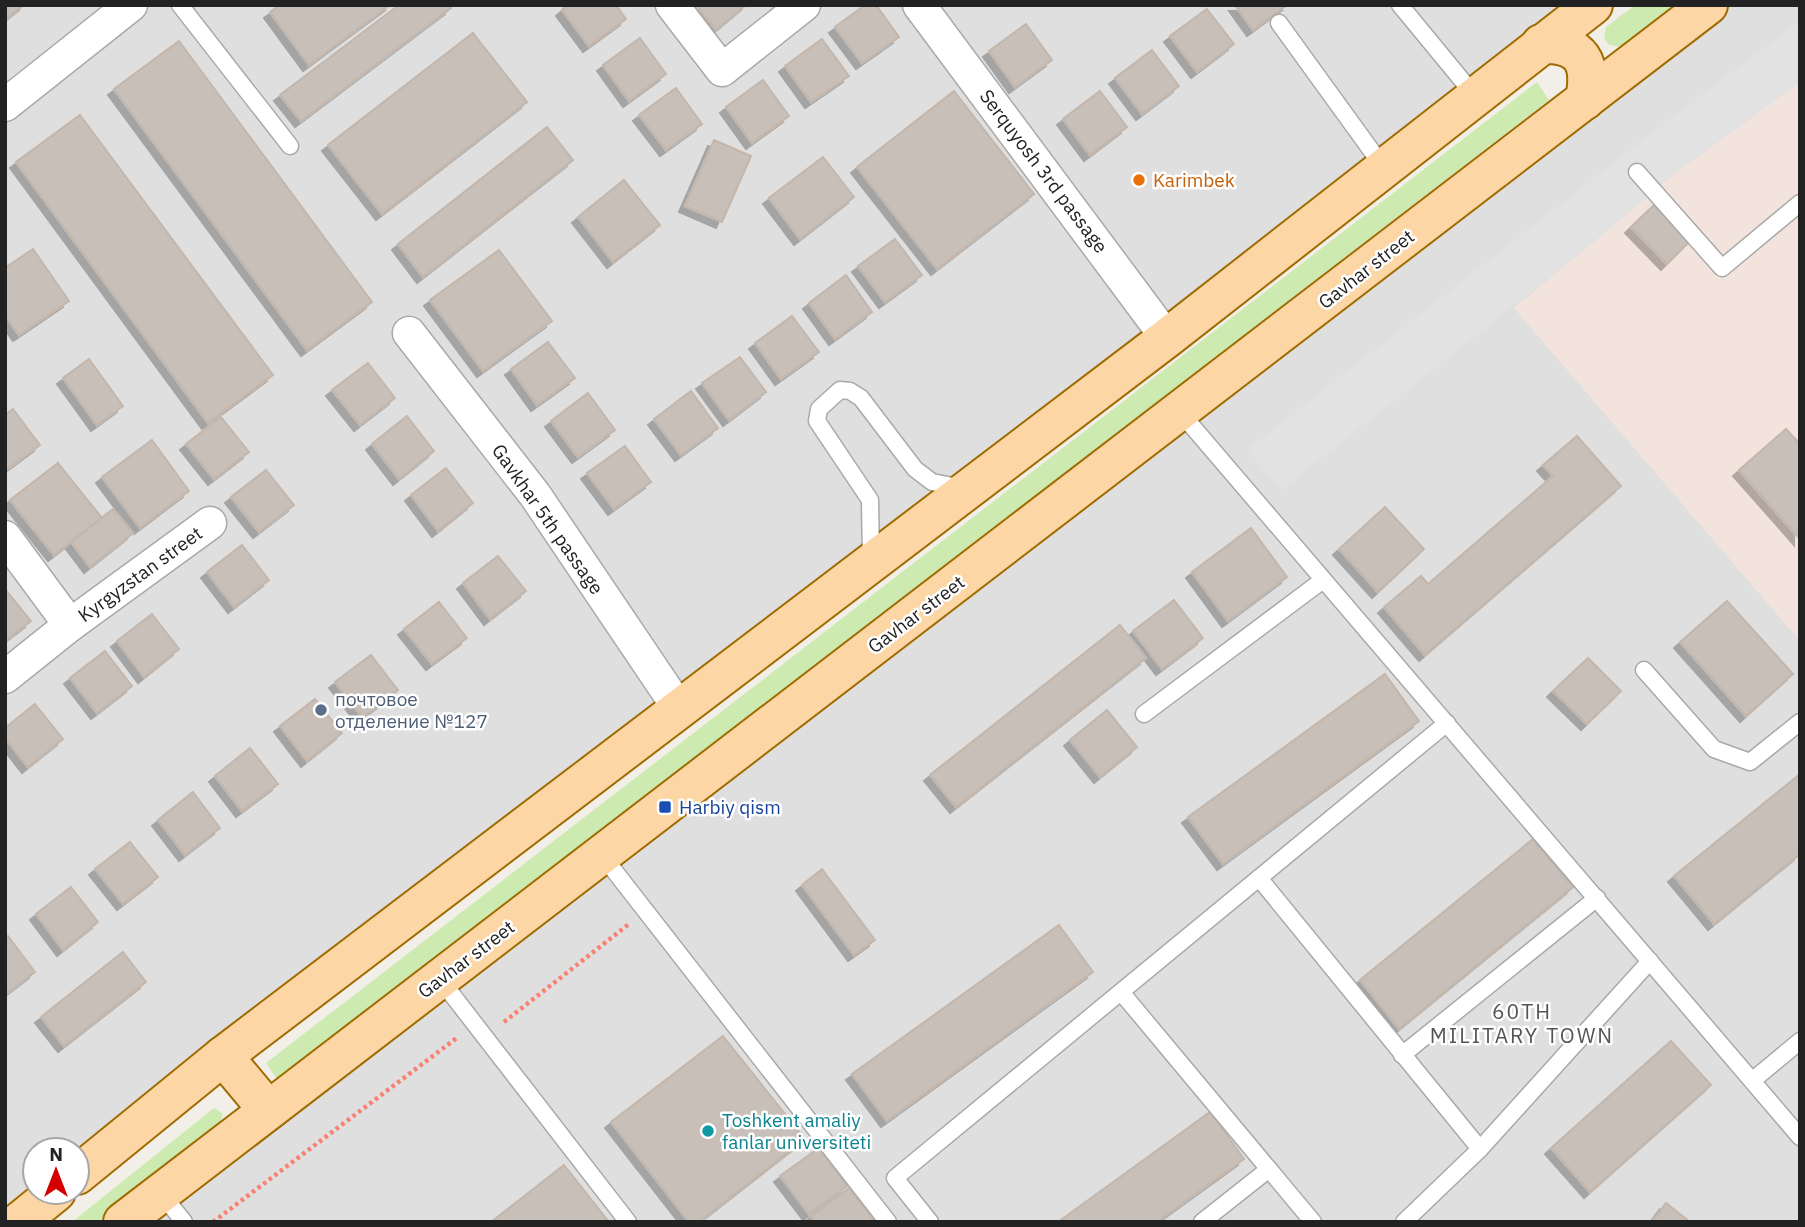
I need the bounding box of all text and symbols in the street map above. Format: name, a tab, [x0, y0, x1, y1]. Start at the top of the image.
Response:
street label: Serquyosh 3rd passage	[975, 85, 1113, 257]
place label: Karimbek	[1153, 168, 1235, 192]
marker: Karimbek	[1131, 172, 1147, 188]
street label: Gavhar street	[1313, 224, 1419, 314]
street label: Gavkhar 5th passage	[487, 439, 609, 599]
street label: Kyrgyzstan street	[73, 521, 207, 627]
street label: Gavhar street	[863, 570, 969, 658]
place label: почтовое отделение №127	[335, 687, 488, 733]
marker: почтовое отделение №127	[313, 702, 329, 718]
place label: Harbiy qism	[679, 795, 781, 819]
marker: Harbiy qism	[657, 799, 673, 815]
street label: Gavhar street	[413, 915, 519, 1003]
district label: 60TH MILITARY TOWN	[1430, 997, 1614, 1049]
place label: Toshkent amaliy fanlar universiteti	[722, 1108, 871, 1154]
marker: Toshkent amaliy fanlar universiteti	[700, 1123, 716, 1139]
north arrow	[21, 1136, 91, 1206]
text: N	[49, 1142, 63, 1166]

